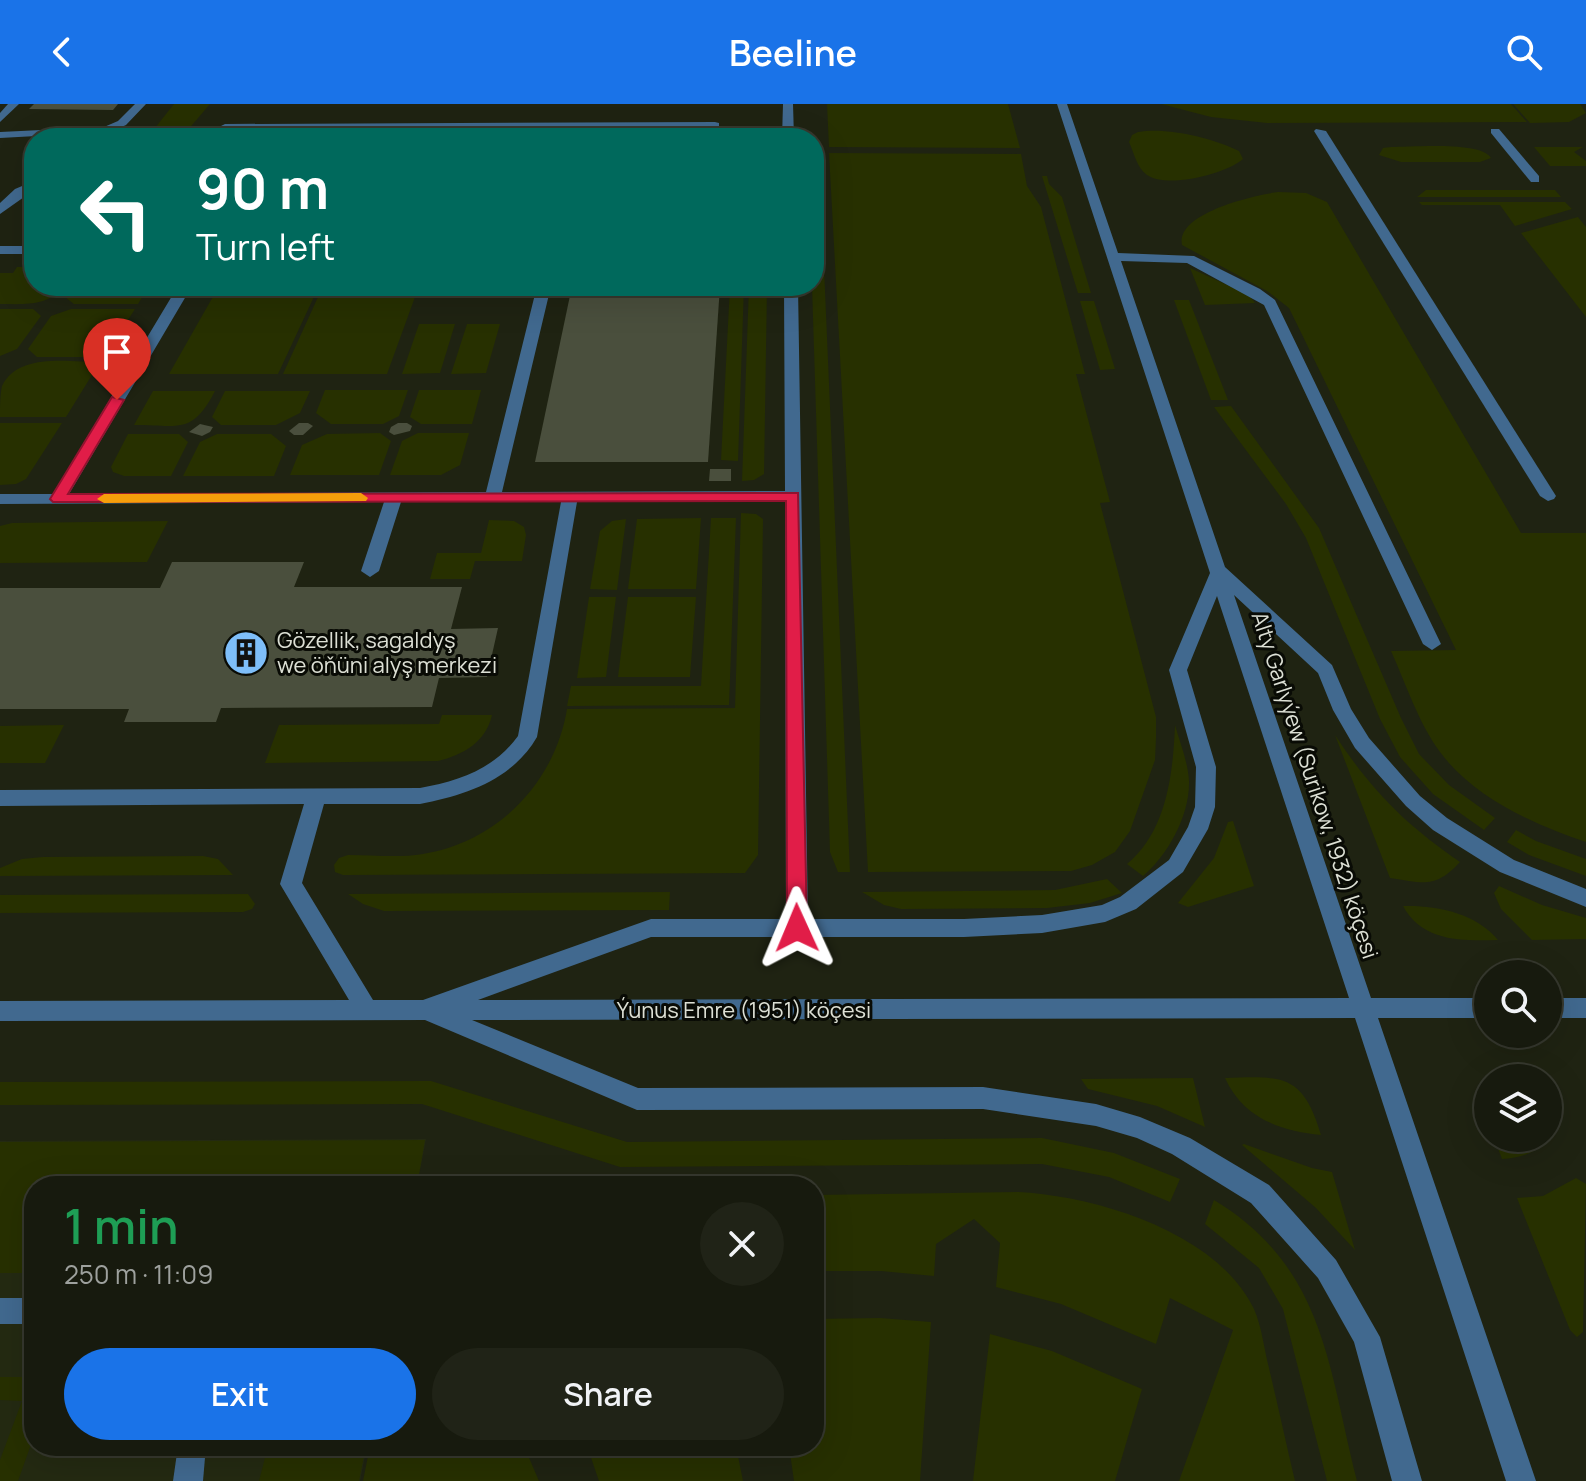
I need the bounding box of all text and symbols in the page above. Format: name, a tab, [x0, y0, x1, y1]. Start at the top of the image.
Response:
text: Beeline	[729, 28, 857, 77]
icon: back	[40, 30, 84, 74]
icon: search	[1502, 30, 1546, 74]
text: 90 m	[196, 149, 329, 226]
icon: left	[64, 160, 168, 264]
text: Turn left	[196, 222, 335, 271]
pin	[83, 318, 151, 400]
icon: arrive	[95, 330, 139, 374]
street label: Alty Garlyýew (Surikow, 1932) köçesi	[1245, 608, 1385, 962]
place label: Gözellik, sagaldyş we öňüni alyş merkezi	[277, 625, 497, 680]
building icon: Gözellik, sagaldyş we öňüni alyş merkezi	[222, 629, 270, 677]
position arrow	[755, 886, 839, 970]
map controls	[1474, 960, 1562, 1152]
button: search	[1474, 960, 1562, 1048]
street label: Ýunus Emre (1951) köçesi	[617, 995, 871, 1025]
button: layers	[1474, 1064, 1562, 1152]
text: 1 min	[64, 1193, 178, 1258]
button: close	[700, 1202, 784, 1286]
text: 250 m · 11:09	[64, 1256, 213, 1292]
button: Exit	[64, 1348, 416, 1440]
button: Share	[432, 1348, 784, 1440]

